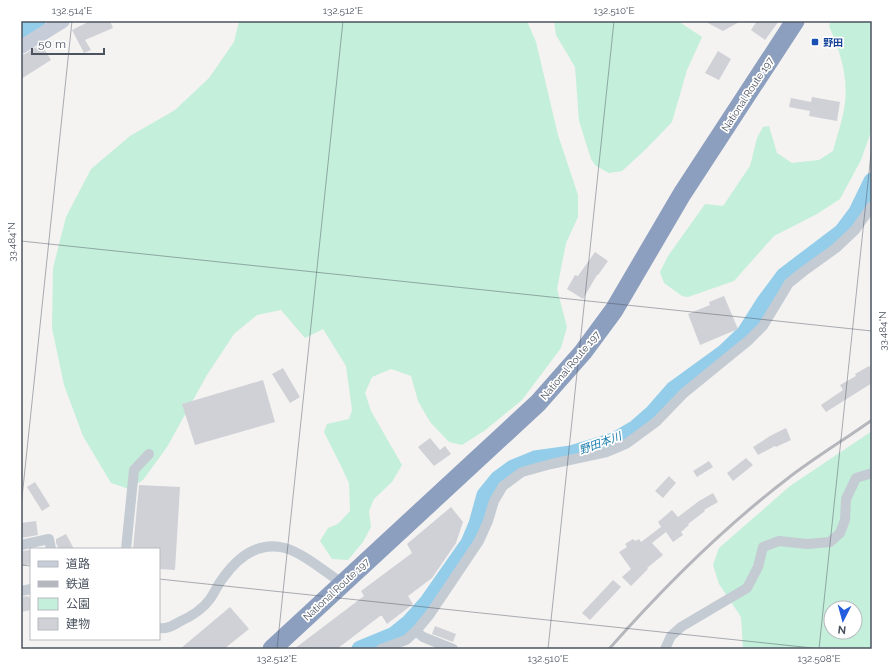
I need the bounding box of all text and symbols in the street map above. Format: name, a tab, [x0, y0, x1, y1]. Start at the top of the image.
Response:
text: 132.514°E	[52, 5, 92, 16]
text: 132.512°E	[323, 5, 363, 16]
text: 132.510°E	[593, 5, 635, 16]
scale bar	[32, 30, 104, 56]
text: 50 m	[38, 37, 66, 51]
marker: 野田	[810, 37, 820, 47]
place label: 野田	[823, 37, 843, 48]
street label: National Route 197	[719, 55, 776, 133]
text: 33.484°N	[6, 222, 17, 262]
text: 33.484°N	[877, 311, 888, 351]
street label: National Route 197	[538, 328, 603, 402]
water label: 野田本川	[577, 429, 624, 457]
legend	[30, 548, 160, 640]
street label: National Route 197	[301, 556, 372, 623]
text: 道路	[66, 557, 90, 571]
text: 鉄道	[66, 577, 90, 591]
text: 公園	[66, 597, 90, 611]
north arrow	[823, 600, 863, 640]
text: 建物	[66, 617, 90, 631]
text: N	[837, 623, 847, 636]
text: 132.512°E	[257, 653, 297, 664]
text: 132.510°E	[527, 653, 569, 664]
text: 132.508°E	[798, 653, 840, 664]

